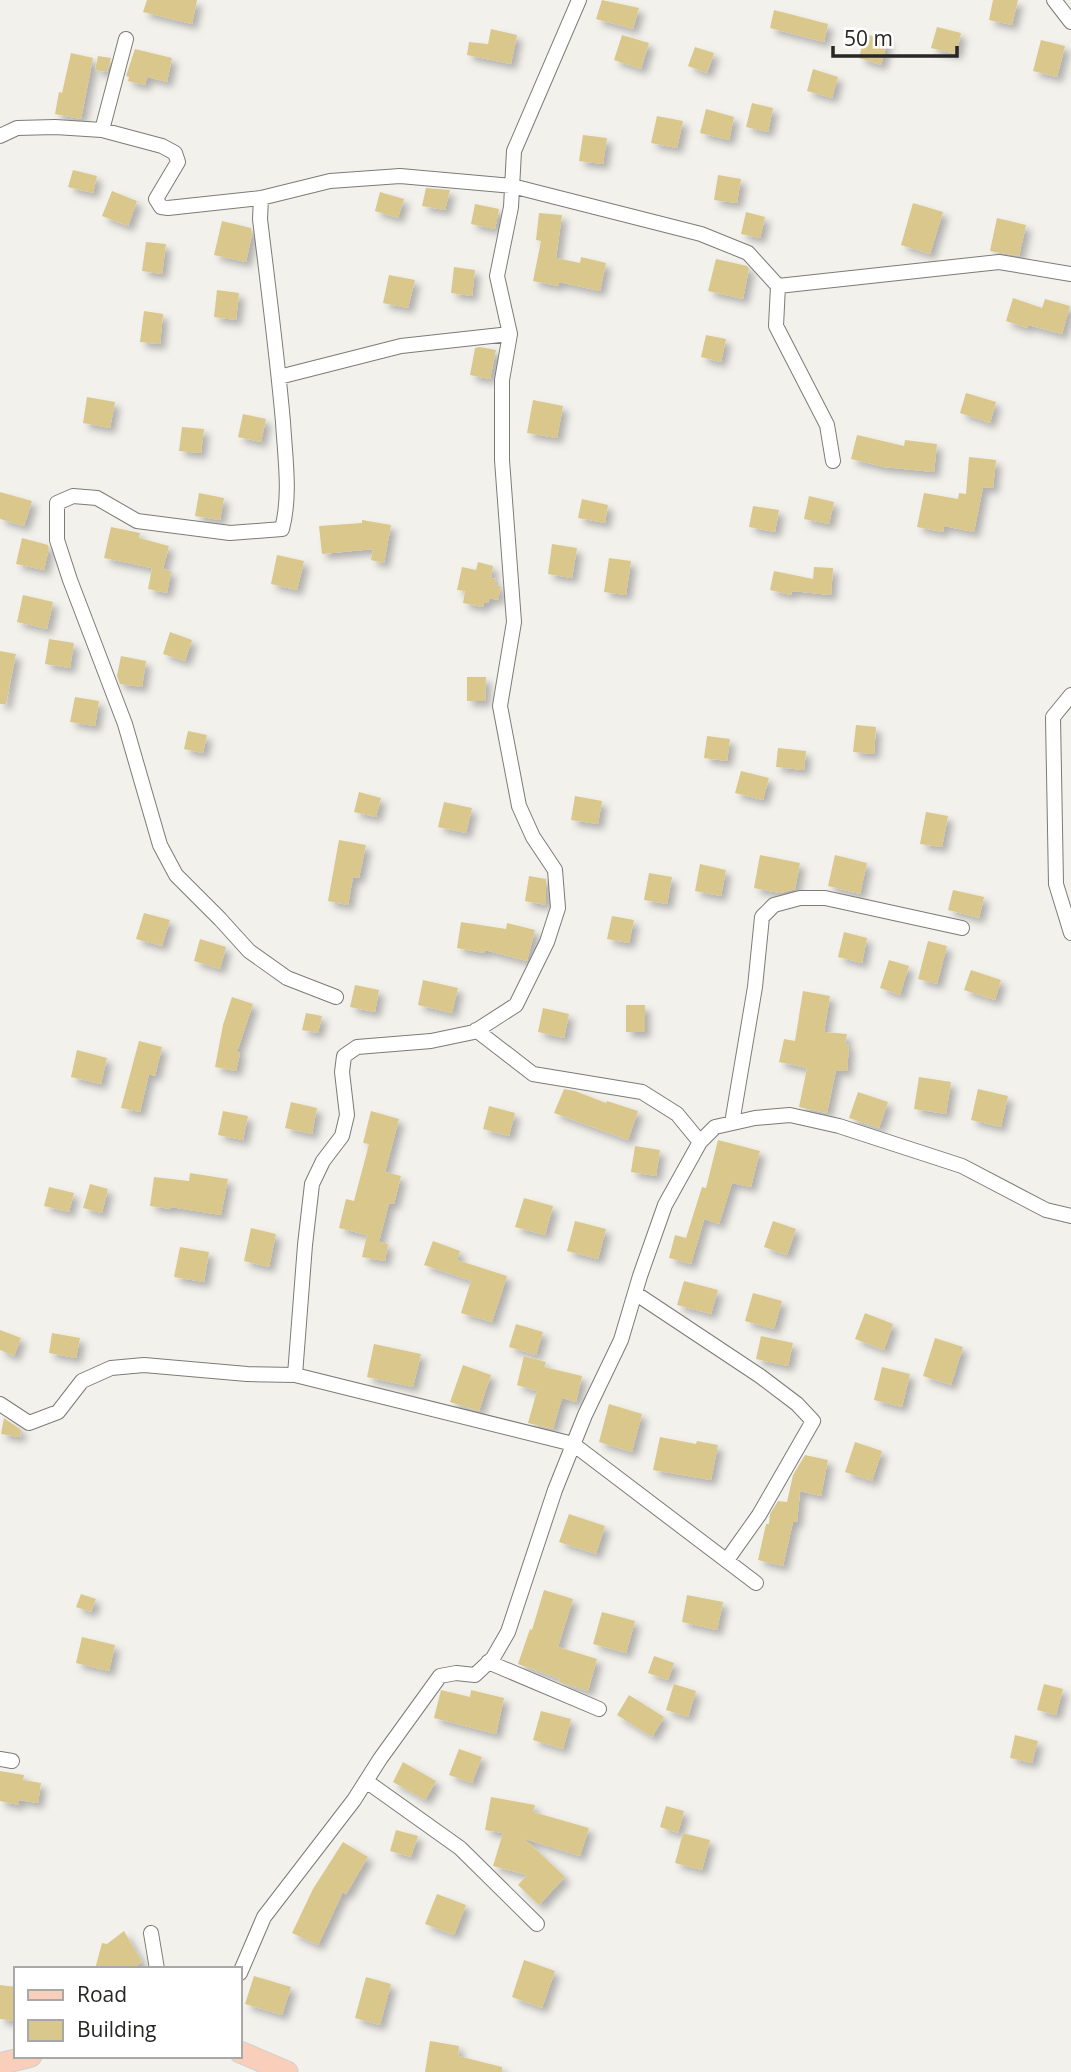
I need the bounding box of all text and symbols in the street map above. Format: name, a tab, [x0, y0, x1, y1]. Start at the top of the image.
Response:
scale bar	[833, 14, 957, 58]
text: 50 m	[844, 24, 893, 52]
legend	[14, 1967, 242, 2058]
text: Road	[77, 1980, 127, 2008]
text: Building	[77, 2015, 156, 2043]

